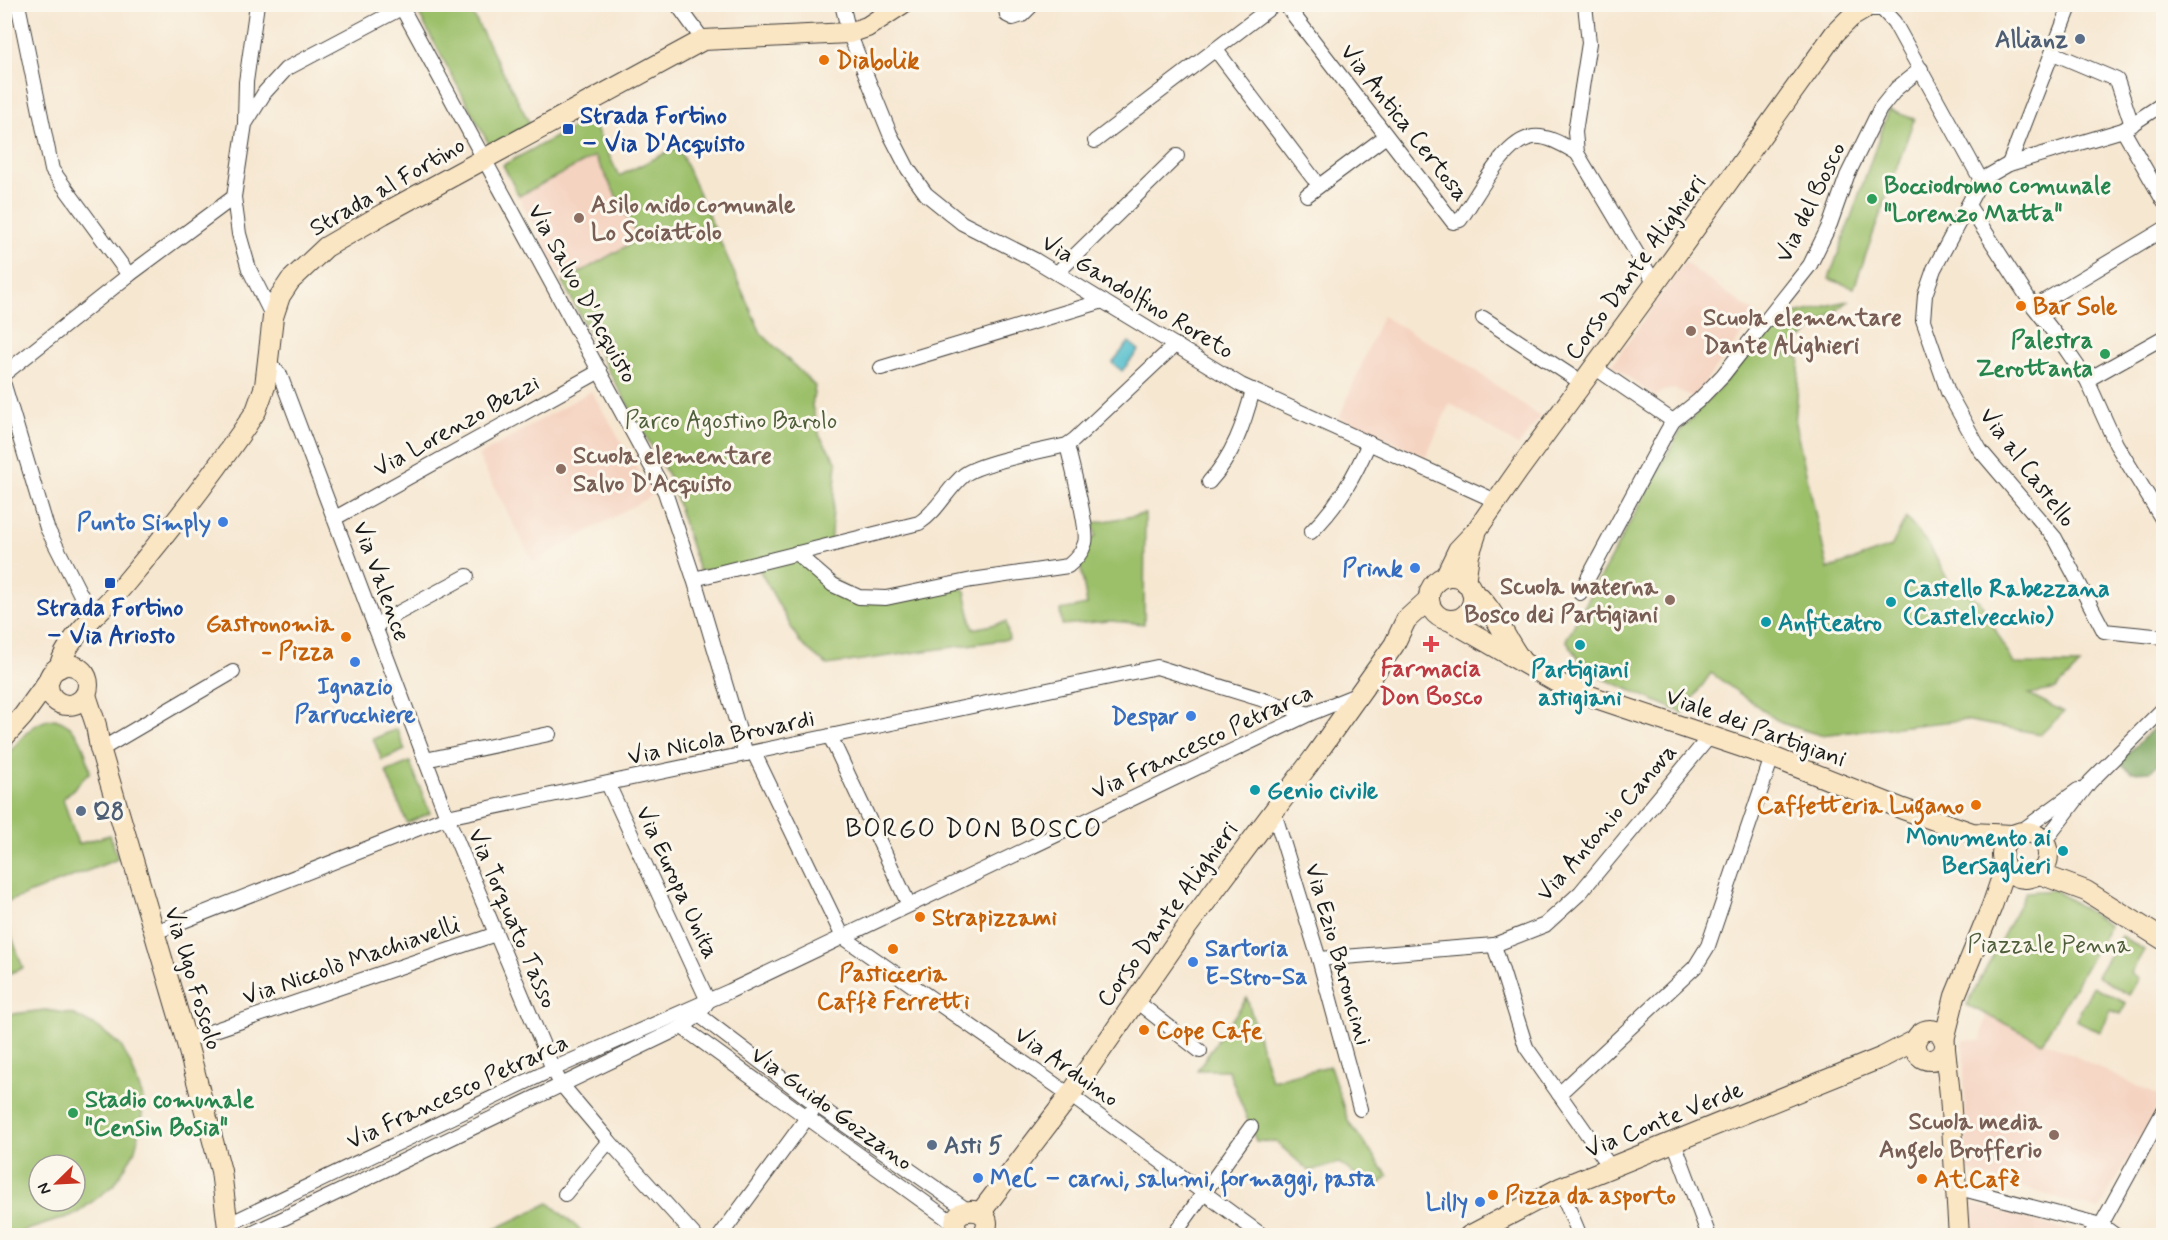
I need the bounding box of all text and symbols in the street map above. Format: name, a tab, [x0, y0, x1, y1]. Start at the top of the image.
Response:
place label: Allianz	[1995, 25, 2068, 56]
marker: Allianz	[2073, 32, 2087, 46]
street label: Via Antica Certosa	[1332, 38, 1475, 208]
place label: Diabolik	[836, 46, 919, 77]
marker: Diabolik	[817, 53, 831, 67]
place label: Strada Fortino – Via D'Acquisto	[580, 101, 745, 160]
marker: Strada Fortino – Via D'Acquisto	[561, 122, 575, 136]
street label: Strada al Fortino	[304, 130, 471, 244]
street label: Via del Bosco	[1769, 137, 1854, 268]
street label: Corso Dante Alighieri	[1559, 169, 1714, 367]
place label: Bocciodromo comunale "Lorenzo Matta"	[1884, 171, 2111, 230]
place label: Asilo nido comunale Lo Scoiattolo	[591, 190, 796, 249]
marker: Bocciodromo comunale "Lorenzo Matta"	[1865, 192, 1879, 206]
street label: Via Salvo D'Acquisto	[520, 199, 644, 389]
marker: Asilo nido comunale Lo Scoiattolo	[572, 211, 586, 225]
street label: Via Gandolfino Roreto	[1035, 228, 1239, 367]
place label: Bar Sole	[2033, 292, 2118, 323]
marker: Bar Sole	[2014, 299, 2028, 313]
place label: Scuola elementare Dante Alighieri	[1703, 303, 1902, 363]
marker: Scuola elementare Dante Alighieri	[1684, 324, 1698, 338]
place label: Palestra Zerottanta	[1976, 326, 2093, 385]
marker: Palestra Zerottanta	[2098, 347, 2112, 361]
street label: Via Lorenzo Bezzi	[368, 368, 545, 485]
street label: Via al Castello	[1972, 402, 2082, 534]
park label: Parco Agostino Barolo	[625, 406, 837, 437]
place label: Scuola elementare Salvo D'Acquisto	[573, 441, 772, 500]
marker: Scuola elementare Salvo D'Acquisto	[554, 462, 568, 476]
place label: Punto Simply	[77, 508, 211, 539]
marker: Punto Simply	[216, 515, 230, 529]
street label: Via Valence	[345, 517, 417, 646]
place label: Prink	[1342, 554, 1403, 585]
marker: Prink	[1408, 561, 1422, 575]
place label: Scuola materna Bosco dei Partigiani	[1464, 572, 1659, 632]
place label: Castello Rabezzana (Castelvecchio)	[1903, 574, 2110, 633]
marker: Strada Fortino – Via Ariosto	[103, 576, 117, 590]
place label: Strada Fortino – Via Ariosto	[37, 593, 183, 652]
marker: Scuola materna Bosco dei Partigiani	[1663, 593, 1677, 607]
marker: Castello Rabezzana (Castelvecchio)	[1884, 595, 1898, 609]
place label: Anfiteatro	[1778, 608, 1882, 639]
place label: Gastronomia - Pizza	[206, 609, 335, 668]
marker: Anfiteatro	[1759, 615, 1773, 629]
marker: Gastronomia - Pizza	[339, 630, 353, 644]
marker: Farmacia Don Bosco	[1424, 637, 1438, 651]
marker: Partigiani astigiani	[1573, 638, 1587, 652]
place label: Farmacia Don Bosco	[1379, 654, 1483, 713]
marker: Ignazio Parrucchiere	[348, 655, 362, 669]
place label: Partigiani astigiani	[1531, 655, 1629, 715]
place label: Ignazio Parrucchiere	[294, 672, 416, 731]
street label: Via Francesco Petrarca	[1087, 677, 1319, 807]
street label: Viale dei Partigiani	[1661, 681, 1850, 775]
place label: Despar	[1111, 702, 1179, 733]
street label: Via Nicola Brovardi	[625, 704, 818, 773]
marker: Despar	[1184, 709, 1198, 723]
street label: Via Antonio Canova	[1530, 738, 1684, 908]
place label: Genio civile	[1267, 776, 1379, 807]
marker: Genio civile	[1248, 783, 1262, 797]
place label: Caffetteria Lugano	[1757, 791, 1964, 825]
place label: Q8	[93, 797, 124, 828]
marker: Caffetteria Lugano	[1969, 798, 1983, 812]
street label: Via Europa Unita	[628, 801, 726, 964]
marker: Q8	[74, 804, 88, 818]
district label: BORGO DON BOSCO	[845, 813, 1103, 847]
street label: Corso Dante Alighieri	[1091, 816, 1246, 1014]
place label: Monumento ai Bersaglieri	[1906, 823, 2051, 883]
street label: Via Torquato Tasso	[460, 824, 564, 1013]
marker: Monumento ai Bersaglieri	[2056, 844, 2070, 858]
street label: Via Ezio Baroncini	[1297, 860, 1378, 1049]
street label: Via Ugo Foscolo	[156, 903, 229, 1054]
place label: Strapizzami	[932, 903, 1057, 934]
street label: Via Niccolò Machiavelli	[239, 910, 464, 1013]
marker: Strapizzami	[913, 910, 927, 924]
park label: Piazzale Penna	[1967, 930, 2131, 961]
place label: Sartoria E-Stro-Sa	[1205, 934, 1308, 993]
marker: Pasticceria Caffè Ferretti	[886, 942, 900, 956]
marker: Sartoria E-Stro-Sa	[1186, 955, 1200, 969]
place label: Pasticceria Caffè Ferretti	[817, 959, 970, 1018]
place label: Cope Cafe	[1156, 1016, 1263, 1047]
street label: Via Arduino	[1008, 1020, 1125, 1115]
marker: Cope Cafe	[1137, 1023, 1151, 1037]
street label: Via Francesco Petrarca	[342, 1027, 574, 1157]
street label: Via Guido Gozzano	[744, 1040, 918, 1179]
street label: Via Conte Verde	[1581, 1075, 1748, 1166]
place label: Stadio comunale "Censin Bosia"	[85, 1085, 255, 1144]
marker: Stadio comunale "Censin Bosia"	[66, 1106, 80, 1120]
place label: Scuola media Angelo Brofferio	[1879, 1107, 2043, 1169]
marker: Scuola media Angelo Brofferio	[2047, 1128, 2061, 1142]
place label: Asti 5	[944, 1131, 1003, 1162]
marker: Asti 5	[925, 1138, 939, 1152]
north arrow	[27, 1153, 87, 1213]
place label: MeC – carni, salumi, formaggi, pasta	[990, 1164, 1376, 1198]
place label: At.Cafè	[1934, 1165, 2020, 1196]
marker: MeC – carni, salumi, formaggi, pasta	[971, 1171, 985, 1185]
marker: At.Cafè	[1915, 1172, 1929, 1186]
text: N	[33, 1179, 56, 1198]
place label: Pizza da asporto	[1505, 1181, 1676, 1212]
place label: Lilly	[1426, 1188, 1468, 1219]
marker: Pizza da asporto	[1486, 1188, 1500, 1202]
marker: Lilly	[1473, 1195, 1487, 1209]

